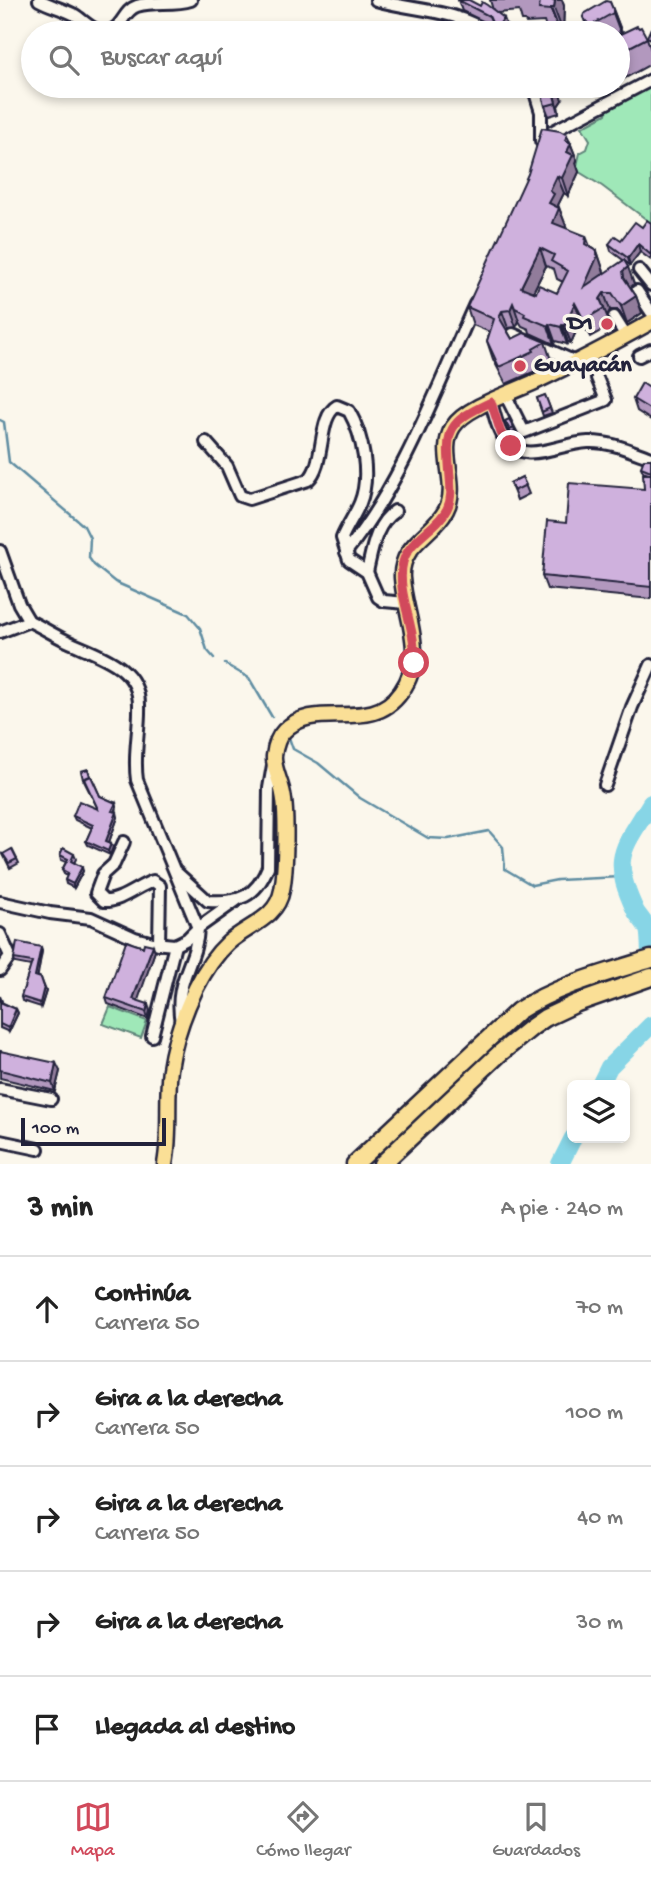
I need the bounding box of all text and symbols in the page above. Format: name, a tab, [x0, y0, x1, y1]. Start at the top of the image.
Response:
search box	[21, 21, 630, 98]
icon: search	[45, 41, 83, 79]
text: Buscar aquí	[101, 44, 223, 75]
place label: D1	[566, 310, 593, 339]
marker: D1	[599, 316, 615, 332]
place label: Guayacán	[534, 352, 632, 381]
marker: Guayacán	[512, 358, 528, 374]
route end	[495, 430, 526, 461]
route start	[398, 647, 429, 678]
map controls	[567, 1080, 630, 1143]
button: layers	[567, 1080, 630, 1143]
scale bar	[21, 1115, 166, 1147]
text: 100 m	[32, 1118, 79, 1141]
text: 3 min	[28, 1192, 93, 1227]
text: A pie · 240 m	[501, 1196, 623, 1223]
text: Continúa	[95, 1280, 190, 1311]
icon: ahead	[28, 1290, 66, 1328]
text: 70 m	[576, 1295, 623, 1322]
text: Carrera 50	[95, 1311, 200, 1338]
text: Gira a la derecha	[95, 1385, 282, 1416]
icon: right	[28, 1395, 66, 1433]
text: 100 m	[566, 1400, 623, 1427]
text: Carrera 50	[95, 1416, 200, 1443]
text: Gira a la derecha	[95, 1490, 282, 1521]
icon: right	[28, 1500, 66, 1538]
text: 40 m	[577, 1505, 623, 1532]
text: Carrera 50	[95, 1521, 200, 1548]
icon: right	[28, 1605, 66, 1643]
text: Gira a la derecha	[95, 1608, 282, 1639]
text: 30 m	[576, 1610, 623, 1637]
icon: arrive	[28, 1710, 66, 1748]
text: Llegada al destino	[95, 1713, 295, 1744]
tab: Mapa	[71, 1798, 115, 1863]
tab: Cómo llegar	[256, 1798, 351, 1863]
tab: Guardados	[492, 1798, 580, 1863]

